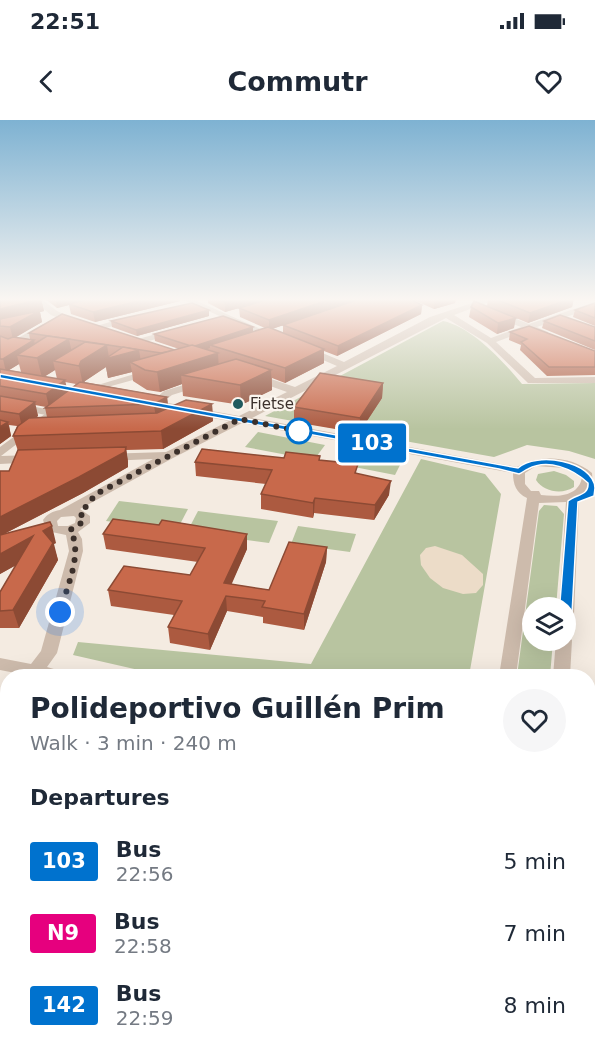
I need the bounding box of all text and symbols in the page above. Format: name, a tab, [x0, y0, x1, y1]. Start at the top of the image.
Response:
text: 22:51	[30, 9, 100, 34]
icon: back	[30, 65, 63, 98]
icon: heart	[532, 65, 565, 98]
text: Commutr	[227, 66, 368, 97]
place label: Fietse	[250, 395, 294, 413]
marker: Fietse	[231, 397, 245, 411]
unlabelled marker	[286, 418, 312, 444]
line badge: 103	[338, 424, 406, 462]
text: 103	[350, 431, 394, 455]
your location	[45, 597, 75, 627]
map controls	[522, 597, 576, 651]
button: layers	[522, 597, 576, 651]
button: heart	[503, 689, 566, 752]
text: Polideportivo Guillén Prim	[30, 692, 445, 725]
text: Walk · 3 min · 240 m	[30, 731, 237, 755]
text: Departures	[30, 785, 170, 810]
text: Bus	[116, 837, 161, 862]
text: 103	[42, 849, 86, 873]
text: 5 min	[504, 849, 566, 874]
text: 22:56	[116, 862, 173, 886]
text: Bus	[114, 909, 160, 934]
text: N9	[47, 921, 79, 945]
text: 7 min	[504, 921, 566, 946]
text: 22:58	[114, 934, 172, 958]
text: Bus	[116, 981, 161, 1006]
text: 142	[42, 993, 86, 1017]
text: 8 min	[504, 993, 566, 1018]
text: 22:59	[116, 1006, 173, 1030]

